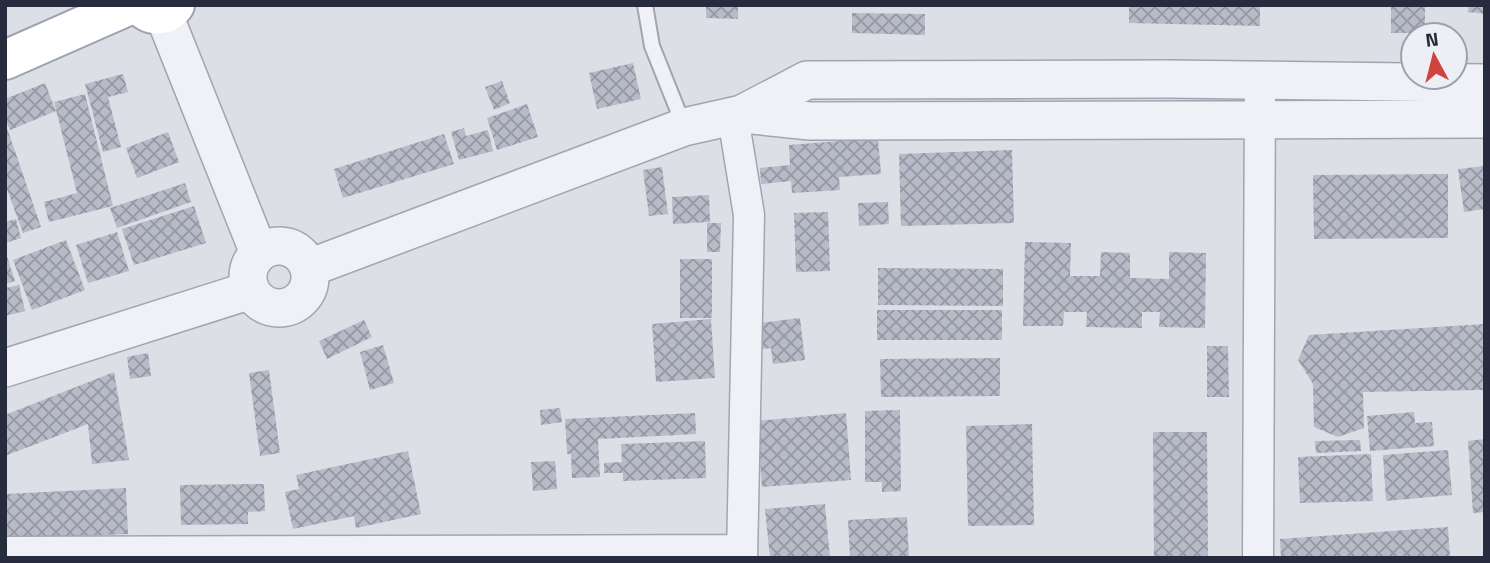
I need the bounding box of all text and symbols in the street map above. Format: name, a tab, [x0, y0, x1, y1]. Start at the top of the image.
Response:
north arrow	[1399, 21, 1469, 91]
text: N	[1424, 23, 1440, 54]

